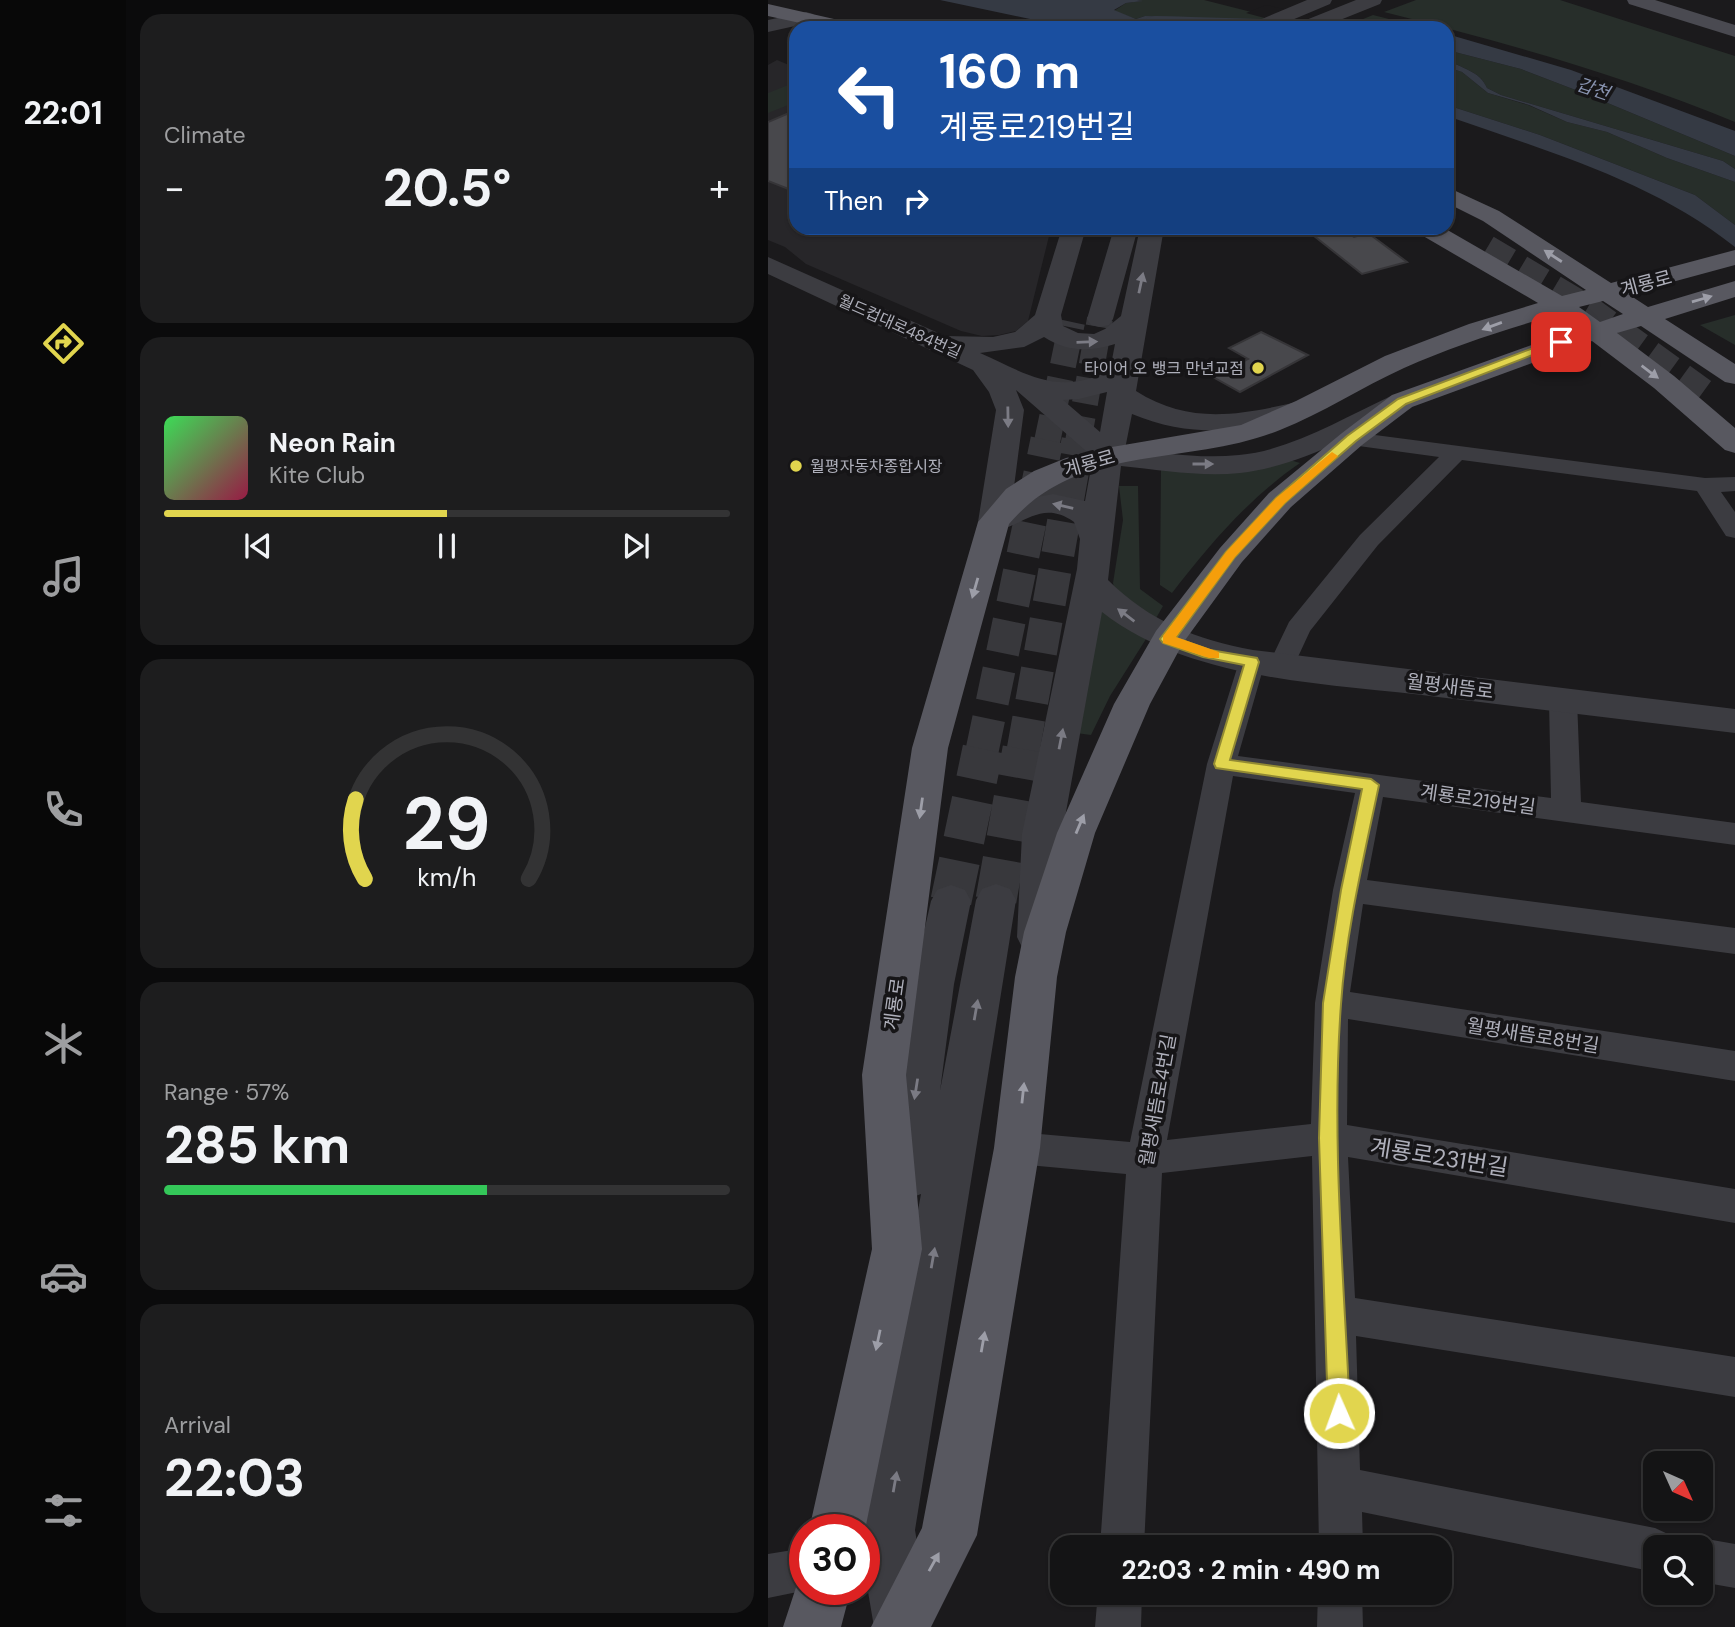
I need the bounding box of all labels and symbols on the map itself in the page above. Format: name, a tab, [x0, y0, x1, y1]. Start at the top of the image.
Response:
water label: 갑천	[1574, 72, 1615, 106]
one-way arrow	[1543, 249, 1562, 262]
street label: 계룡로	[1618, 265, 1675, 302]
one-way arrow	[1135, 272, 1146, 294]
street label: 월드컵대로484번길	[835, 290, 964, 363]
one-way arrow	[1692, 293, 1713, 303]
pin	[1531, 312, 1591, 372]
one-way arrow	[1481, 320, 1502, 331]
one-way arrow	[1076, 336, 1098, 347]
place label: 타이어 오 뱅크 만년교점	[1084, 358, 1244, 379]
marker: 타이어 오 뱅크 만년교점	[1250, 360, 1266, 376]
one-way arrow	[1640, 364, 1658, 379]
one-way arrow	[1002, 406, 1014, 428]
street label: 계룡로	[1060, 444, 1118, 483]
place label: 월평자동차종합시장	[810, 456, 943, 477]
marker: 월평자동차종합시장	[788, 458, 804, 474]
one-way arrow	[1192, 458, 1214, 470]
one-way arrow	[1052, 500, 1074, 511]
one-way arrow	[969, 577, 980, 599]
one-way arrow	[1117, 609, 1135, 623]
street label: 월평새뜸로	[1405, 669, 1495, 704]
one-way arrow	[1055, 728, 1066, 750]
street label: 계룡로219번길	[1419, 779, 1537, 820]
one-way arrow	[915, 798, 926, 820]
one-way arrow	[1075, 813, 1086, 834]
street label: 계룡로	[878, 976, 911, 1032]
one-way arrow	[971, 998, 982, 1020]
street label: 월평새뜸로8번길	[1465, 1013, 1601, 1058]
street label: 월평새뜸로4번길	[1134, 1032, 1181, 1168]
one-way arrow	[911, 1078, 922, 1100]
one-way arrow	[1017, 1082, 1028, 1104]
street label: 계룡로231번길	[1368, 1131, 1510, 1183]
one-way arrow	[928, 1247, 939, 1269]
one-way arrow	[872, 1329, 883, 1351]
one-way arrow	[977, 1331, 988, 1353]
position arrow	[1302, 1376, 1376, 1450]
north arrow	[1643, 1451, 1713, 1521]
one-way arrow	[890, 1471, 901, 1493]
speed limit sign: 30	[789, 1514, 880, 1605]
one-way arrow	[928, 1553, 940, 1572]

